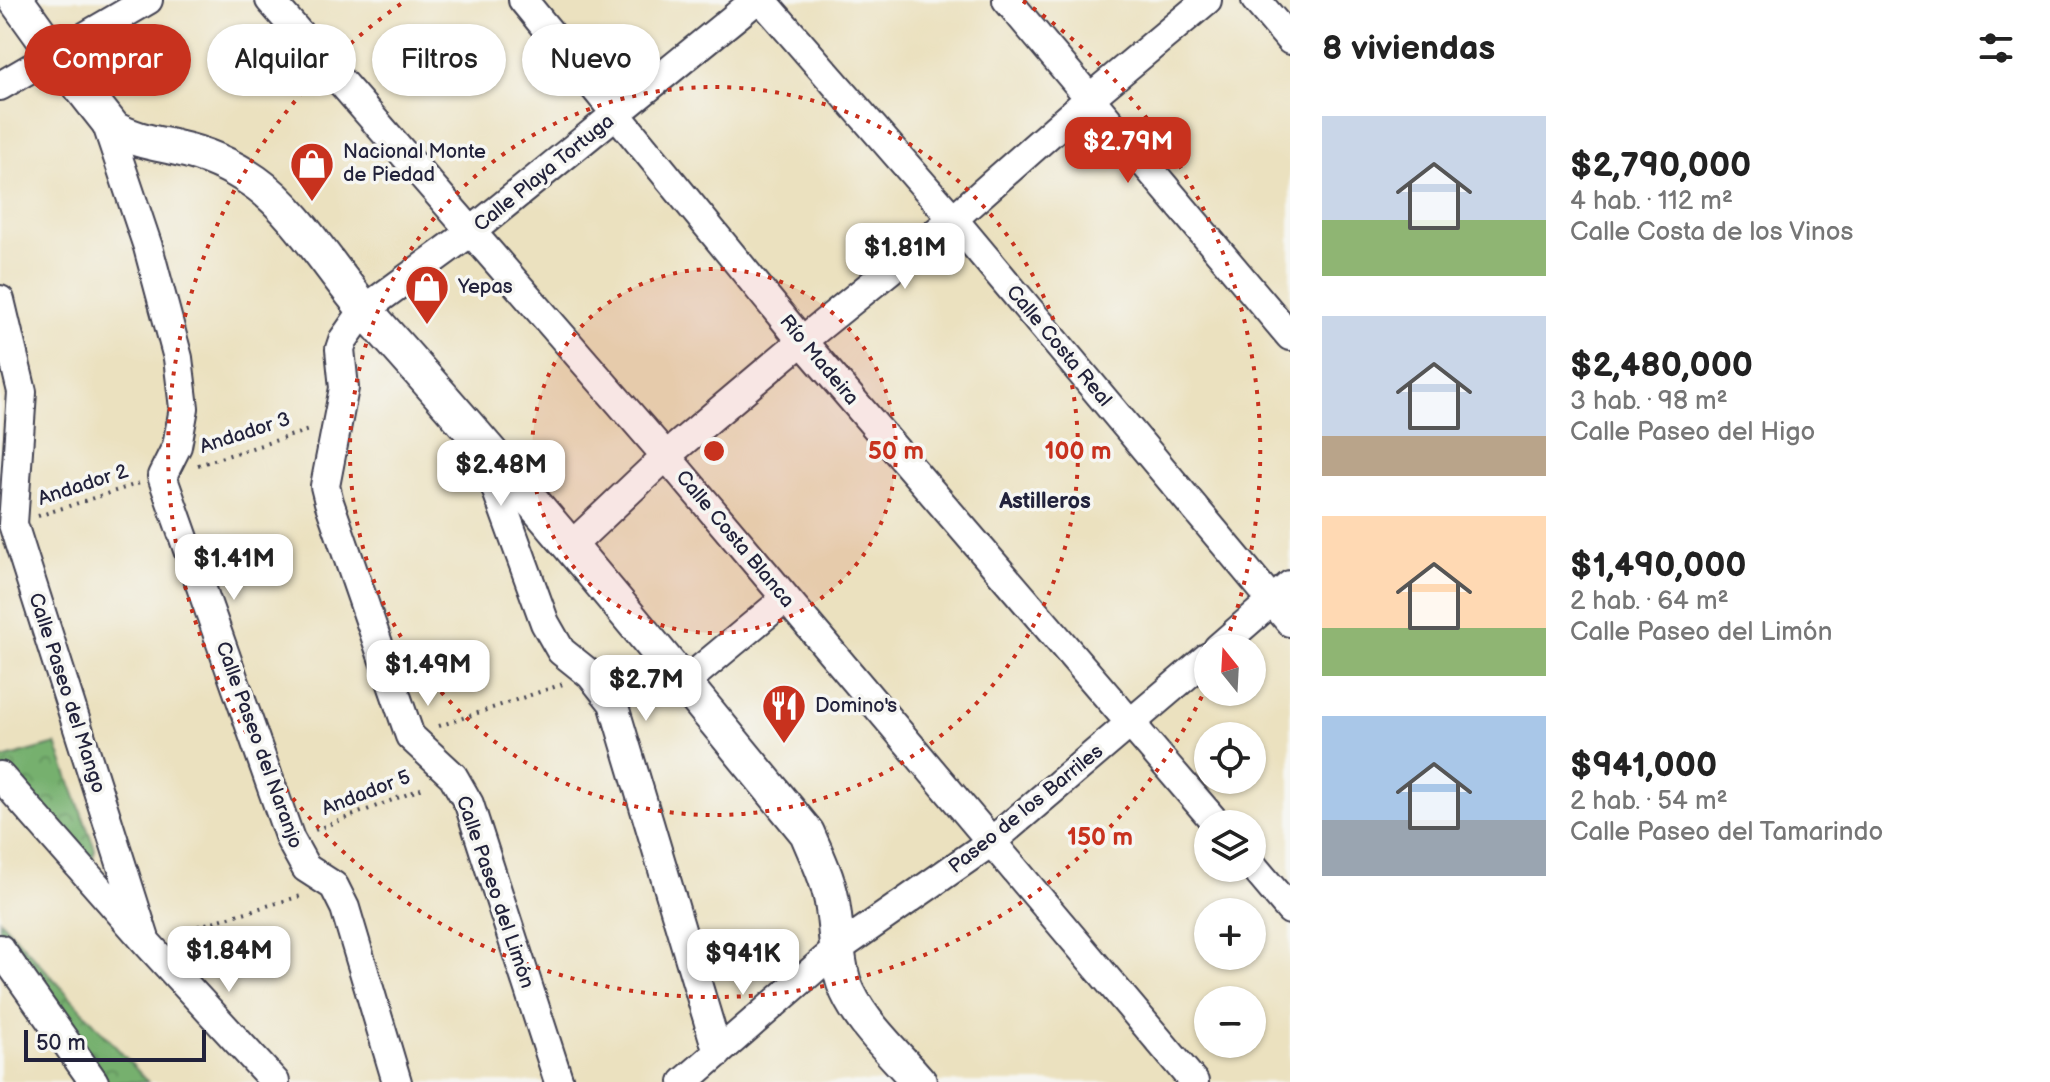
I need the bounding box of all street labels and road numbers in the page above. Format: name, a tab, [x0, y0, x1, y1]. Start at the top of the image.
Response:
street label: Calle Playa Tortuga	[469, 109, 619, 237]
street label: Calle Costa Real	[1001, 280, 1117, 412]
street label: Río Madeira	[774, 310, 864, 410]
street label: Andador 3	[197, 407, 293, 459]
street label: Andador 2	[35, 459, 131, 511]
street label: Calle Costa Blanca	[671, 465, 799, 613]
street label: Calle Paseo del Mango	[23, 590, 111, 796]
street label: Calle Paseo del Naranjo	[210, 638, 308, 852]
street label: Paseo de los Barriles	[944, 739, 1108, 879]
street label: Andador 5	[318, 765, 414, 821]
street label: Calle Paseo del Limón	[451, 793, 539, 991]

